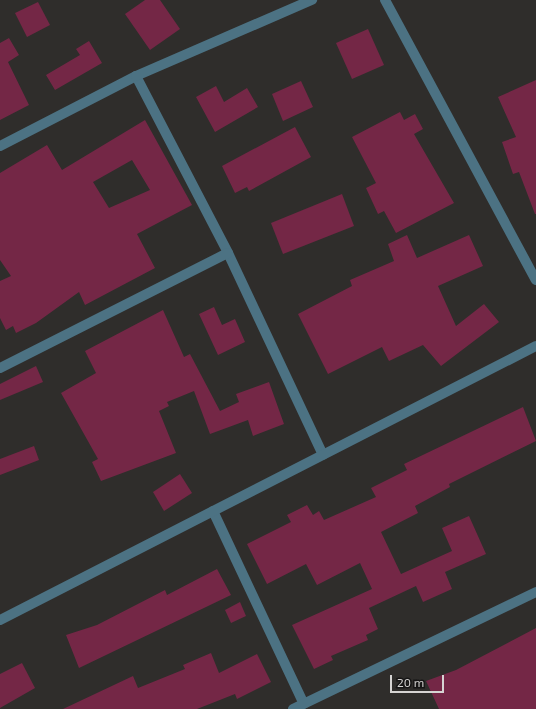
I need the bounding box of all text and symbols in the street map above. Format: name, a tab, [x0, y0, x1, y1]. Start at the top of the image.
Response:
scale bar	[392, 667, 446, 693]
text: 20 m	[397, 675, 424, 689]

